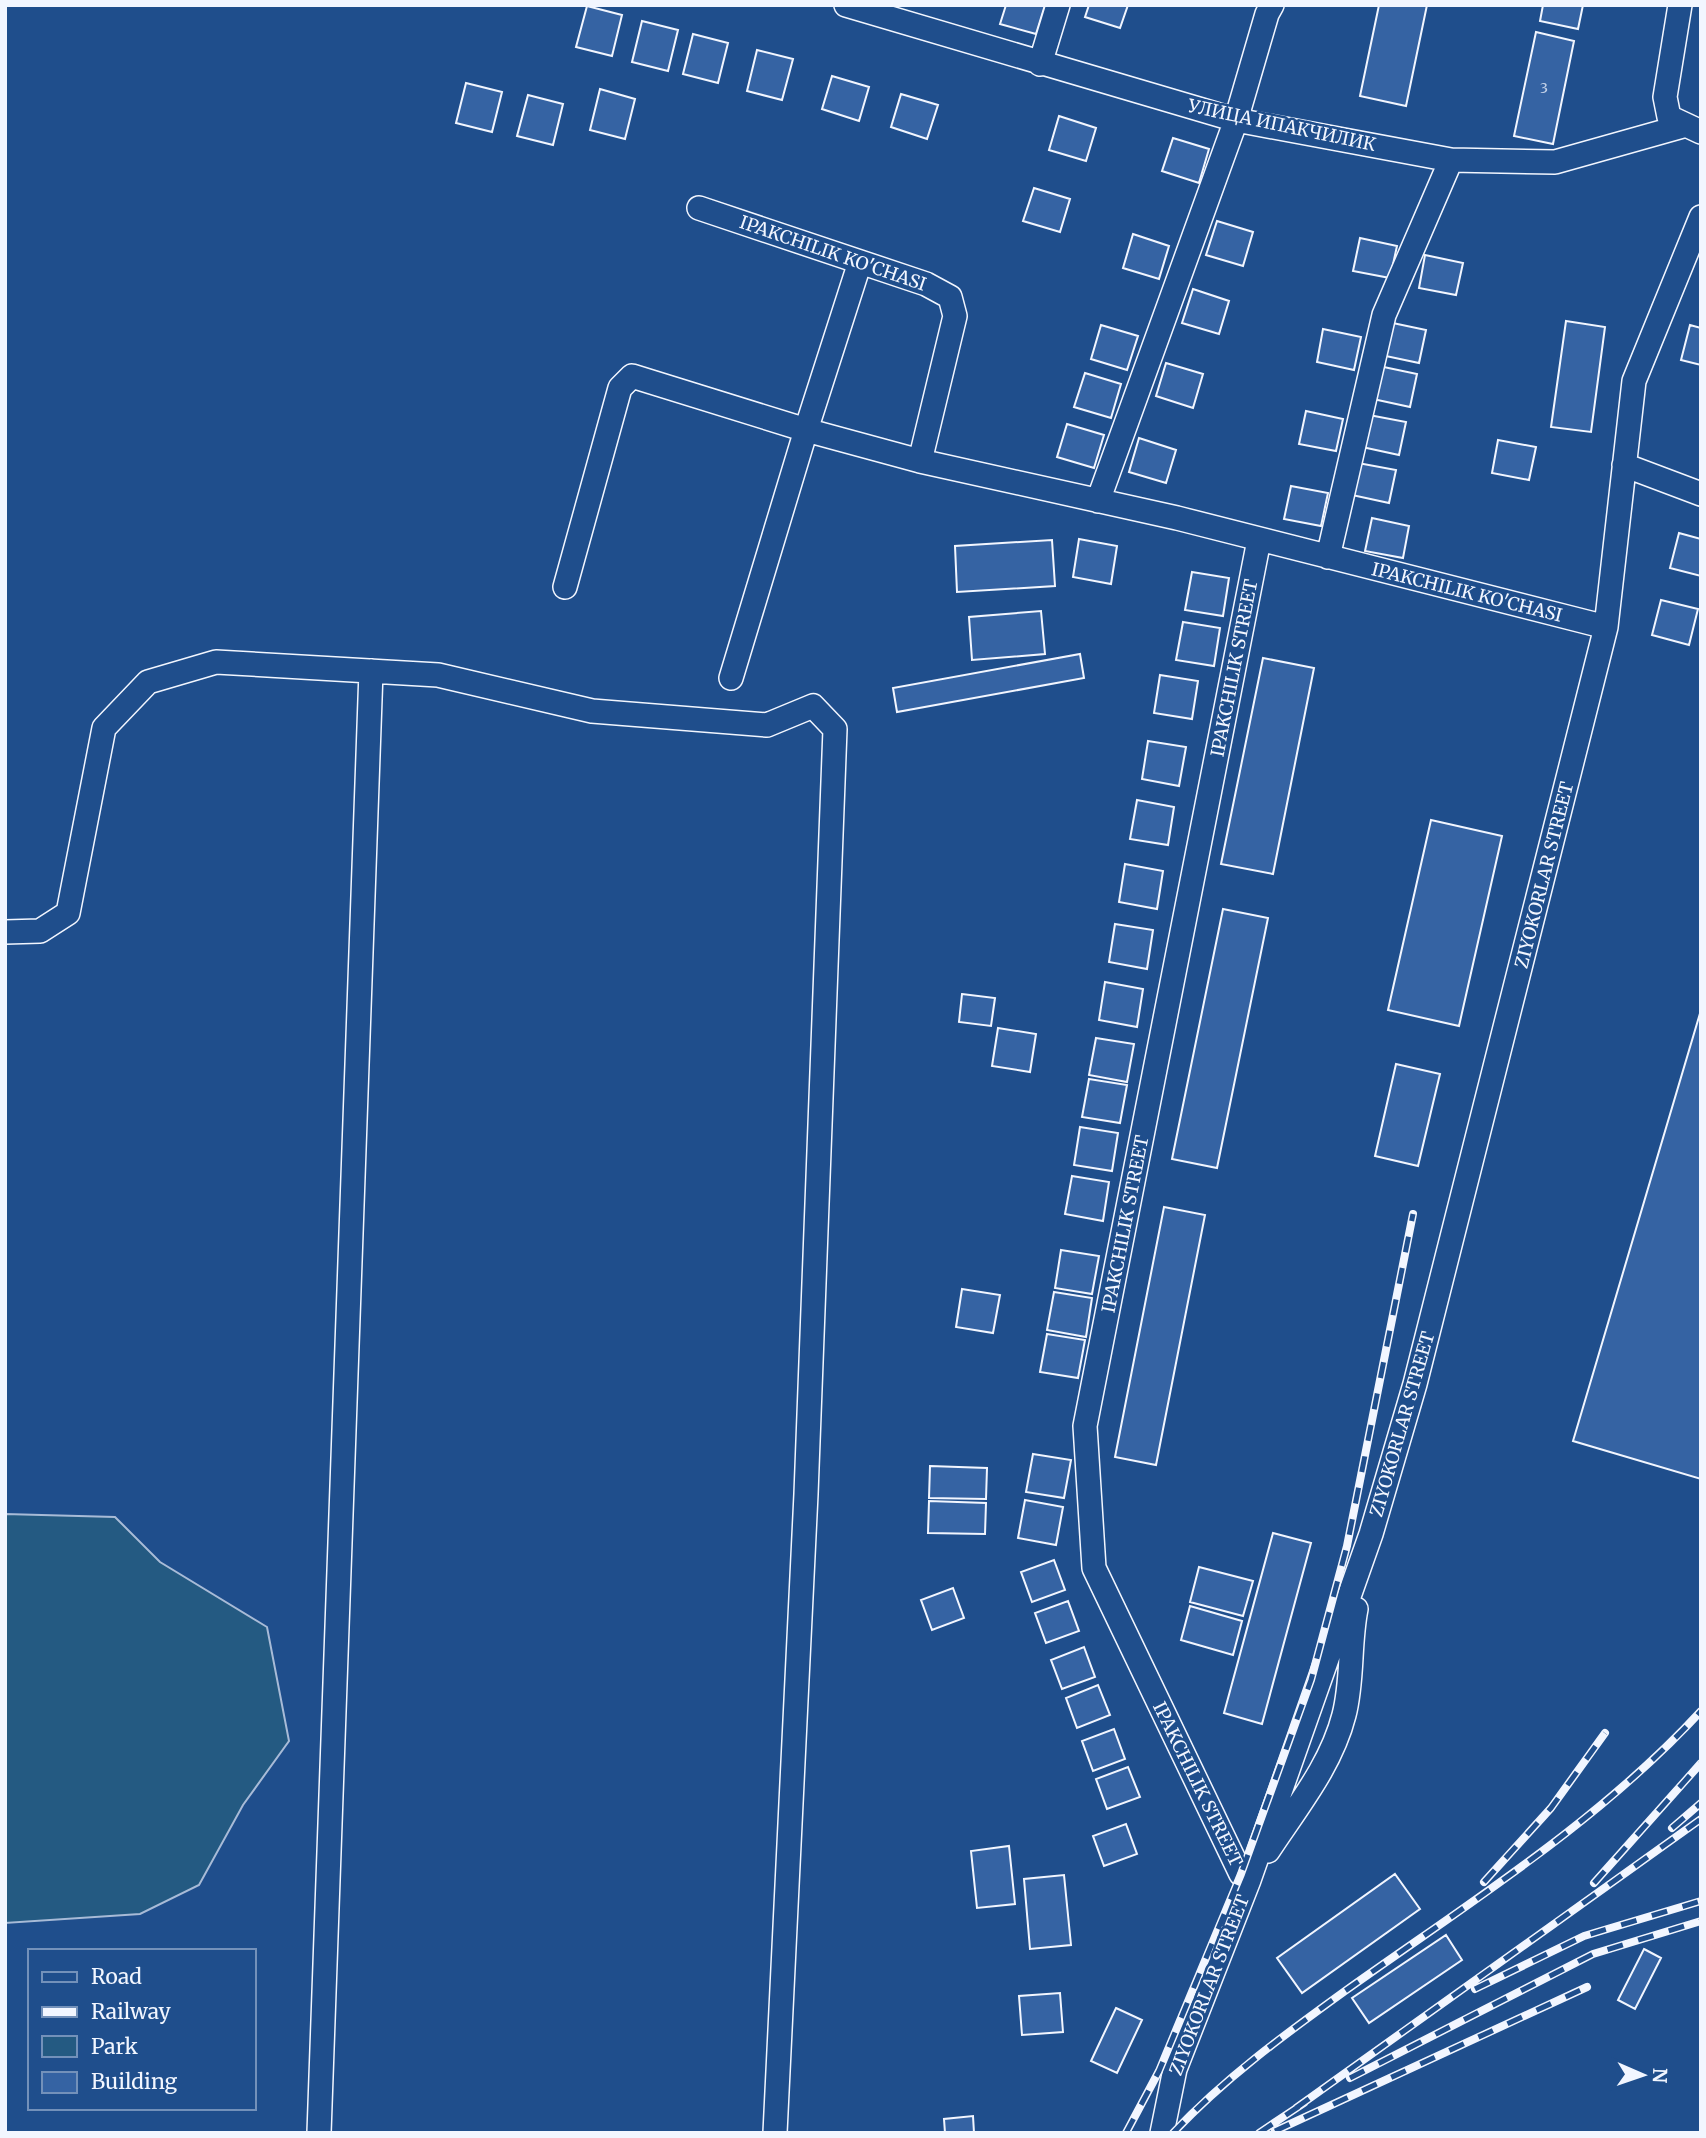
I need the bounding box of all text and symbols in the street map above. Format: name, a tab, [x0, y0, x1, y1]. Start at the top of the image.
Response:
house number: 3	[1540, 79, 1548, 97]
street label: УЛИЦА ИПАКЧИЛИК	[1185, 94, 1378, 156]
street label: IPAKCHILIK KO'CHASI	[737, 210, 929, 296]
street label: IPAKCHILIK KO'CHASI	[1369, 557, 1565, 627]
street label: IPAKCHILIK STREET	[1205, 577, 1263, 759]
street label: ZIYOKORLAR STREET	[1510, 779, 1578, 971]
street label: IPAKCHILIK STREET	[1096, 1133, 1154, 1315]
street label: ZIYOKORLAR STREET	[1365, 1328, 1440, 1519]
street label: IPAKCHILIK STREET	[1148, 1698, 1248, 1871]
street label: ZIYOKORLAR STREET	[1164, 1891, 1254, 2079]
legend	[28, 1949, 256, 2110]
text: Road	[91, 1963, 142, 1990]
text: Railway	[91, 1998, 172, 2025]
text: Park	[91, 2033, 138, 2060]
north arrow	[1608, 2040, 1678, 2110]
text: Building	[91, 2068, 178, 2095]
text: N	[1648, 2068, 1672, 2084]

